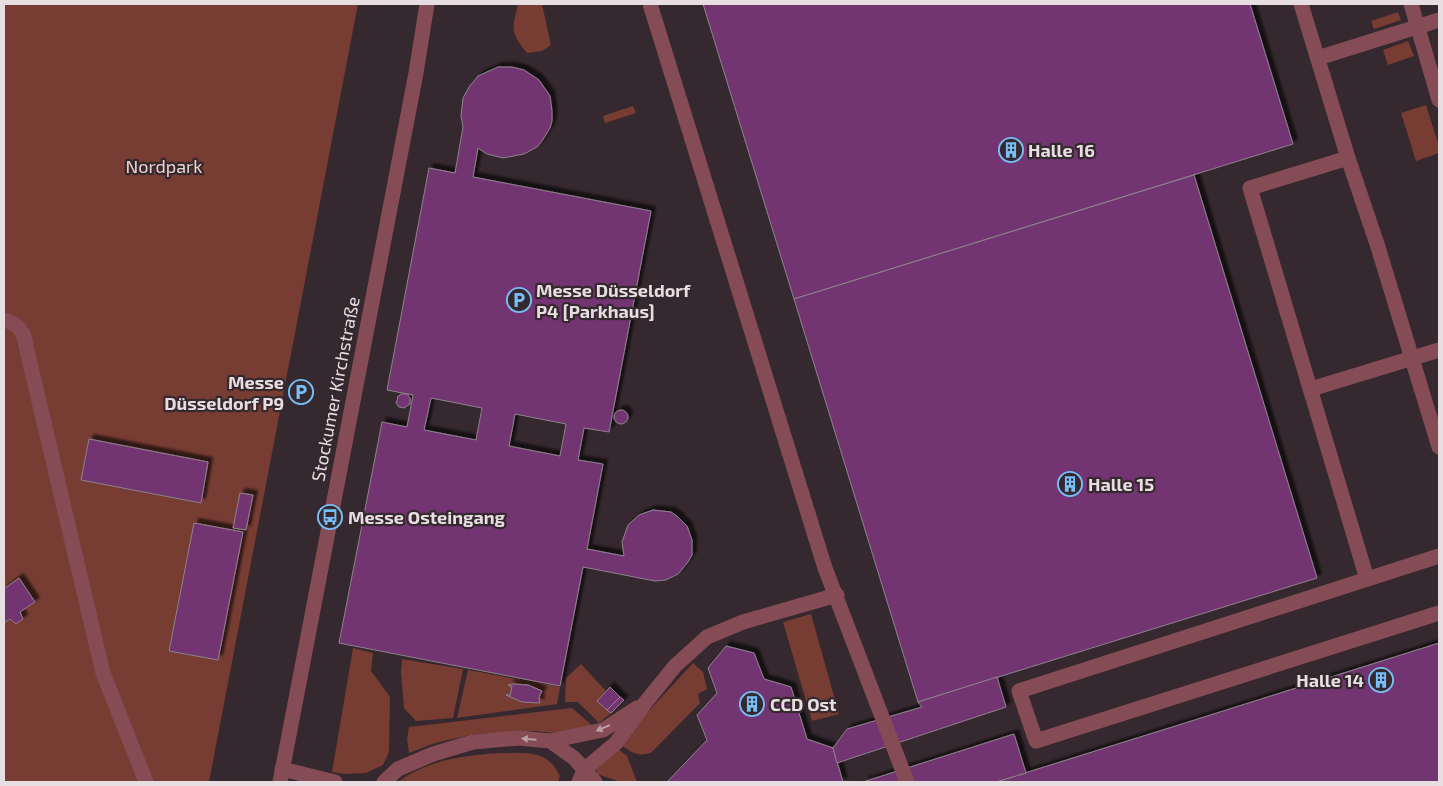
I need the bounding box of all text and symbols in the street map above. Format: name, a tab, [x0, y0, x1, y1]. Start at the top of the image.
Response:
building icon: Halle 16	[998, 137, 1024, 163]
place label: Halle 16	[1028, 139, 1095, 161]
park label: Nordpark	[126, 155, 202, 177]
place label: Messe Düsseldorf P4 [Parkhaus]	[536, 279, 691, 322]
parking icon: Messe Düsseldorf P4 [Parkhaus]	[506, 287, 532, 313]
street label: Stockumer Kirchstraße	[306, 295, 364, 483]
place label: Messe Düsseldorf P9	[164, 371, 284, 414]
parking icon: Messe Düsseldorf P9	[288, 379, 314, 405]
building icon: Halle 15	[1057, 471, 1083, 497]
place label: Halle 15	[1088, 473, 1154, 495]
bus stop icon: Messe Osteingang	[317, 504, 343, 530]
place label: Messe Osteingang	[348, 506, 505, 528]
building icon: Halle 14	[1368, 667, 1394, 693]
place label: Halle 14	[1296, 669, 1364, 691]
building icon: CCD Ost	[739, 691, 765, 717]
place label: CCD Ost	[770, 693, 837, 715]
one-way arrow	[595, 724, 610, 732]
one-way arrow	[521, 735, 537, 743]

